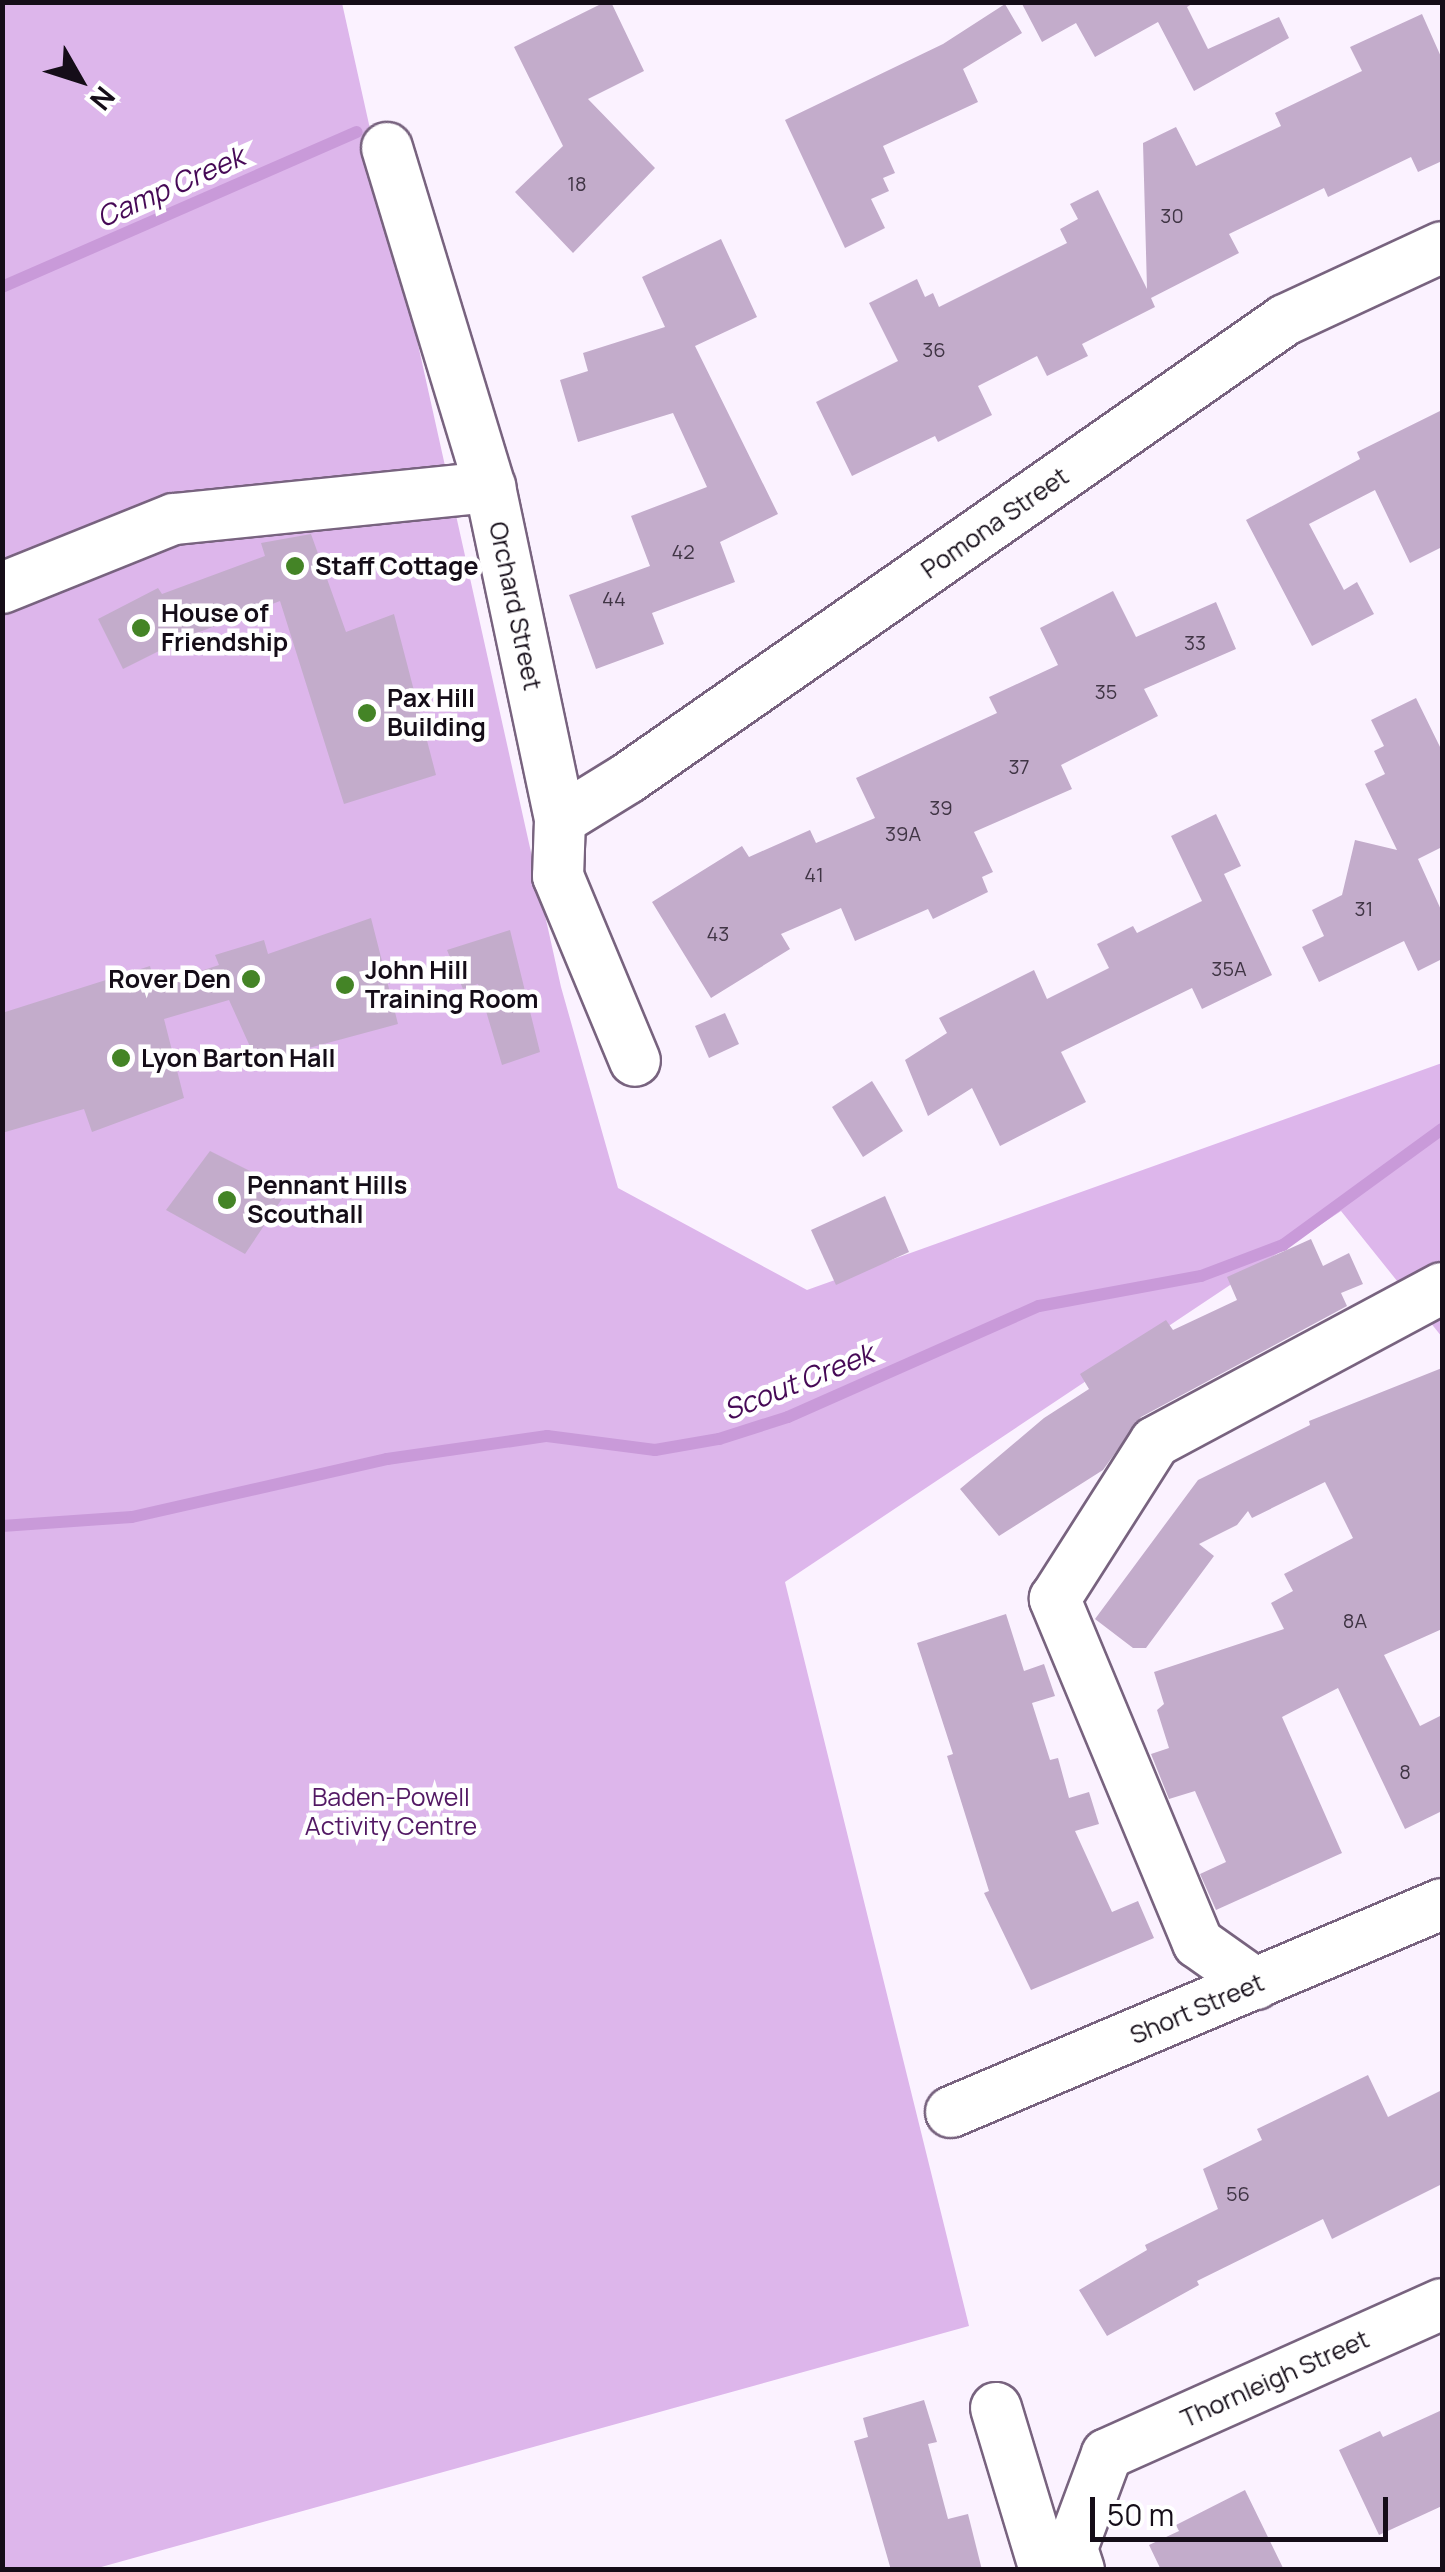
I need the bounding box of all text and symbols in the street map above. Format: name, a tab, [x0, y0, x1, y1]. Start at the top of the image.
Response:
north arrow	[30, 30, 130, 130]
text: N	[82, 79, 124, 119]
water label: Camp Creek	[91, 139, 249, 233]
house number: 18	[567, 171, 587, 195]
house number: 30	[1160, 203, 1184, 227]
house number: 36	[922, 337, 946, 361]
street label: Pomona Street	[916, 461, 1074, 585]
street label: Orchard Street	[483, 519, 547, 693]
house number: 42	[671, 539, 695, 563]
place label: Staff Cottage	[315, 551, 478, 581]
marker: Staff Cottage	[284, 555, 306, 577]
house number: 44	[602, 586, 626, 610]
place label: House of Friendship	[161, 599, 288, 658]
marker: House of Friendship	[130, 617, 152, 639]
house number: 33	[1184, 630, 1206, 654]
house number: 35	[1095, 679, 1117, 703]
place label: Pax Hill Building	[387, 684, 486, 743]
marker: Pax Hill Building	[356, 702, 378, 724]
house number: 37	[1008, 754, 1030, 778]
house number: 39	[929, 795, 953, 819]
house number: 39A	[885, 821, 921, 845]
house number: 41	[804, 862, 824, 886]
house number: 31	[1355, 896, 1373, 920]
house number: 43	[707, 921, 729, 945]
place label: John Hill Training Room	[365, 956, 539, 1015]
house number: 35A	[1211, 956, 1247, 980]
place label: Rover Den	[108, 964, 231, 994]
marker: Rover Den	[240, 968, 262, 990]
marker: John Hill Training Room	[334, 974, 356, 996]
place label: Lyon Barton Hall	[141, 1043, 335, 1073]
marker: Lyon Barton Hall	[110, 1047, 132, 1069]
place label: Pennant Hills Scouthall	[247, 1171, 407, 1230]
marker: Pennant Hills Scouthall	[216, 1189, 238, 1211]
water label: Scout Creek	[718, 1336, 878, 1426]
house number: 8A	[1343, 1608, 1367, 1632]
house number: 8	[1399, 1759, 1411, 1783]
park label: Baden-Powell Activity Centre	[305, 1783, 477, 1842]
street label: Short Street	[1126, 1967, 1268, 2051]
house number: 56	[1226, 2181, 1250, 2205]
street label: Thornleigh Street	[1176, 2324, 1374, 2434]
scale bar	[1095, 2477, 1392, 2539]
text: 50 m	[1107, 2494, 1174, 2535]

